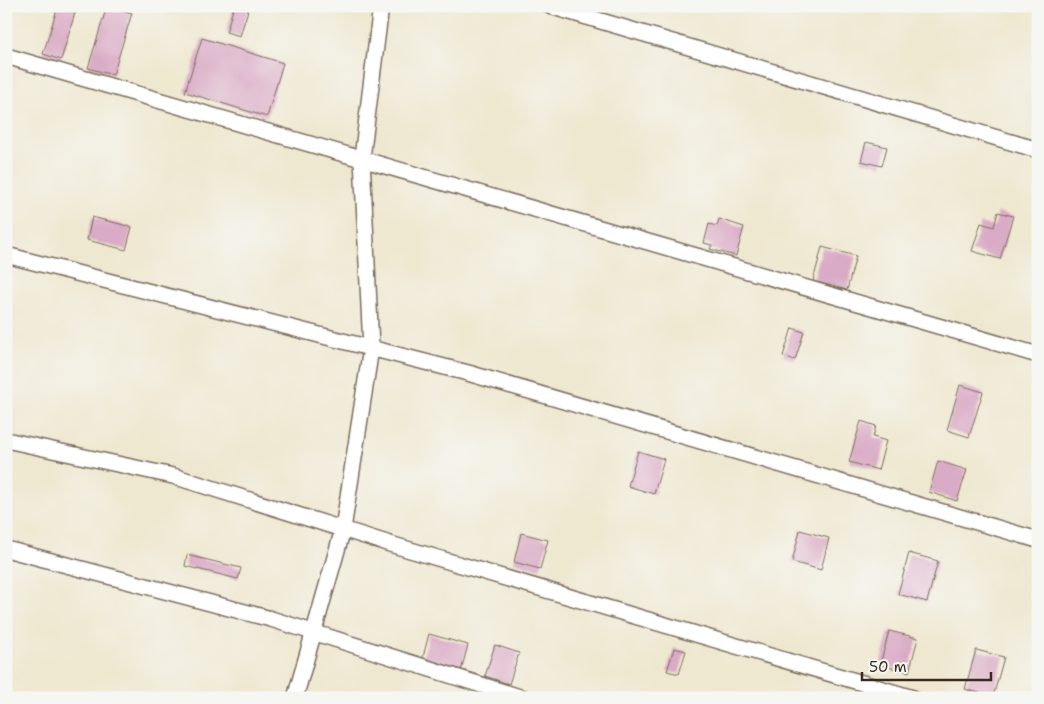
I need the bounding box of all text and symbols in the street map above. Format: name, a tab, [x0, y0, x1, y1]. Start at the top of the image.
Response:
scale bar	[862, 649, 990, 681]
text: 50 m	[869, 657, 907, 677]

